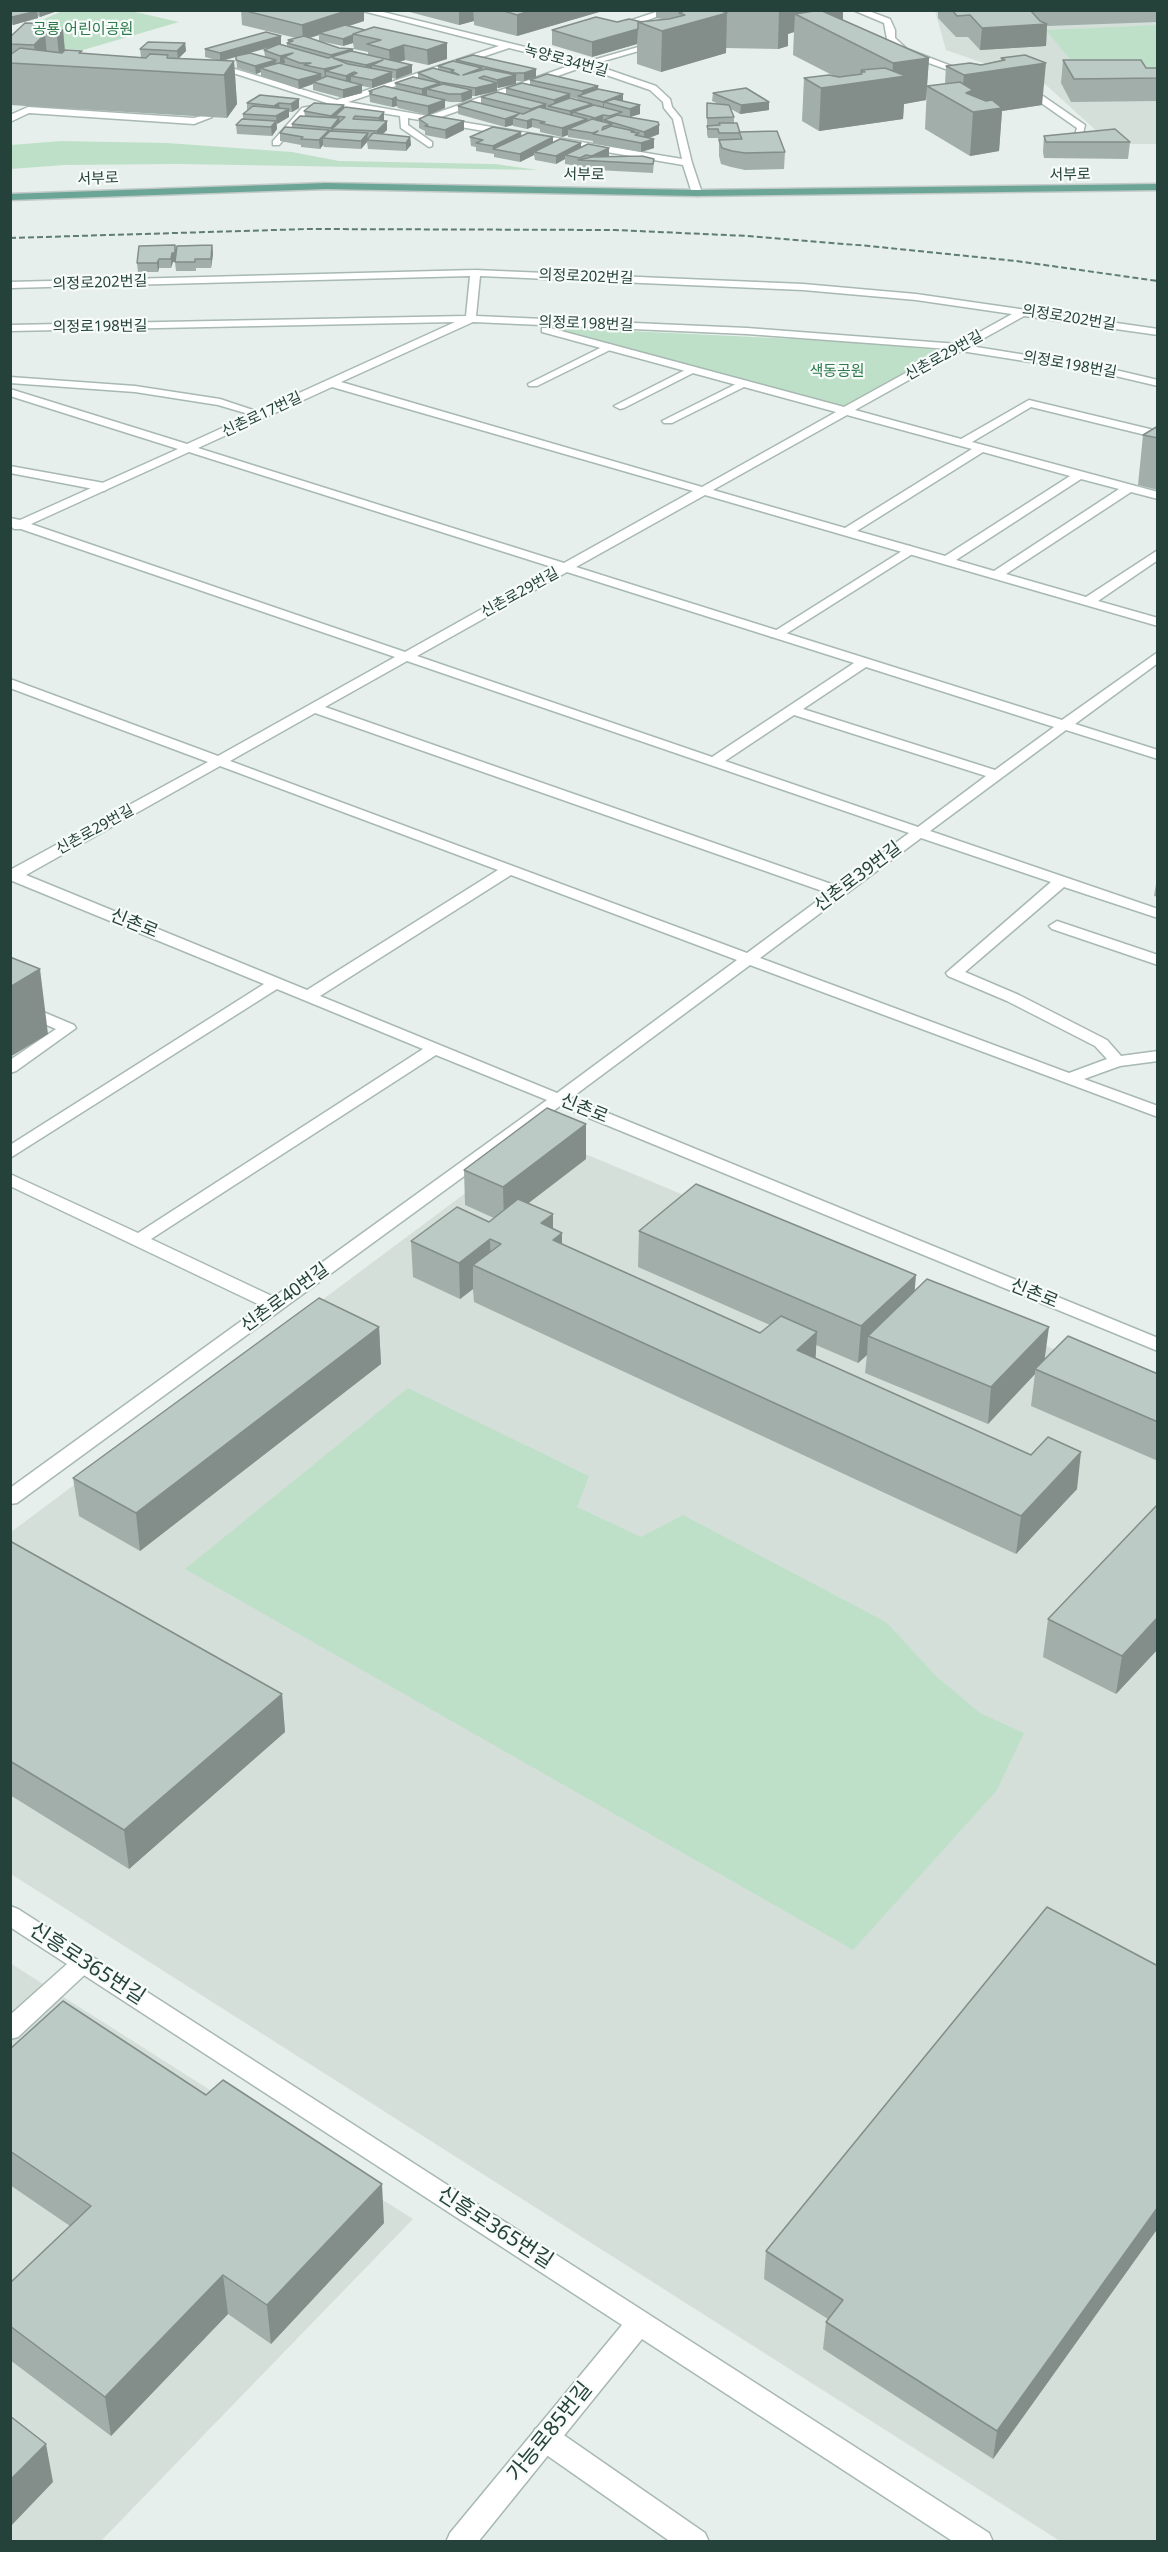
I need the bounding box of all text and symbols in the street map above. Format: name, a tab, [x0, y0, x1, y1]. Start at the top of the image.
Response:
park label: 공룡 어린이공원	[33, 21, 133, 39]
street label: 녹양로34번길	[522, 41, 610, 81]
street label: 서부로	[563, 166, 605, 184]
street label: 서부로	[1049, 166, 1091, 184]
street label: 서부로	[77, 169, 119, 189]
street label: 의정로202번길	[538, 266, 634, 288]
street label: 의정로202번길	[52, 272, 148, 294]
street label: 의정로202번길	[1021, 302, 1117, 334]
street label: 의정로198번길	[538, 313, 634, 335]
street label: 의정로198번길	[52, 317, 148, 337]
street label: 신촌로29번길	[902, 327, 986, 385]
street label: 의정로198번길	[1022, 348, 1118, 382]
park label: 색동공원	[809, 363, 865, 381]
street label: 신촌로17번길	[219, 389, 305, 441]
street label: 신촌로29번길	[478, 564, 562, 622]
street label: 신촌로29번길	[53, 801, 137, 859]
street label: 신촌로39번길	[810, 837, 906, 917]
street label: 신촌로	[107, 905, 161, 943]
street label: 신촌로	[557, 1090, 611, 1128]
street label: 신촌로40번길	[237, 1259, 333, 1337]
street label: 신촌로	[1007, 1275, 1061, 1313]
street label: 신흥로365번길	[25, 1917, 149, 2011]
street label: 신흥로365번길	[433, 2181, 557, 2275]
street label: 가능로85번길	[502, 2377, 598, 2487]

